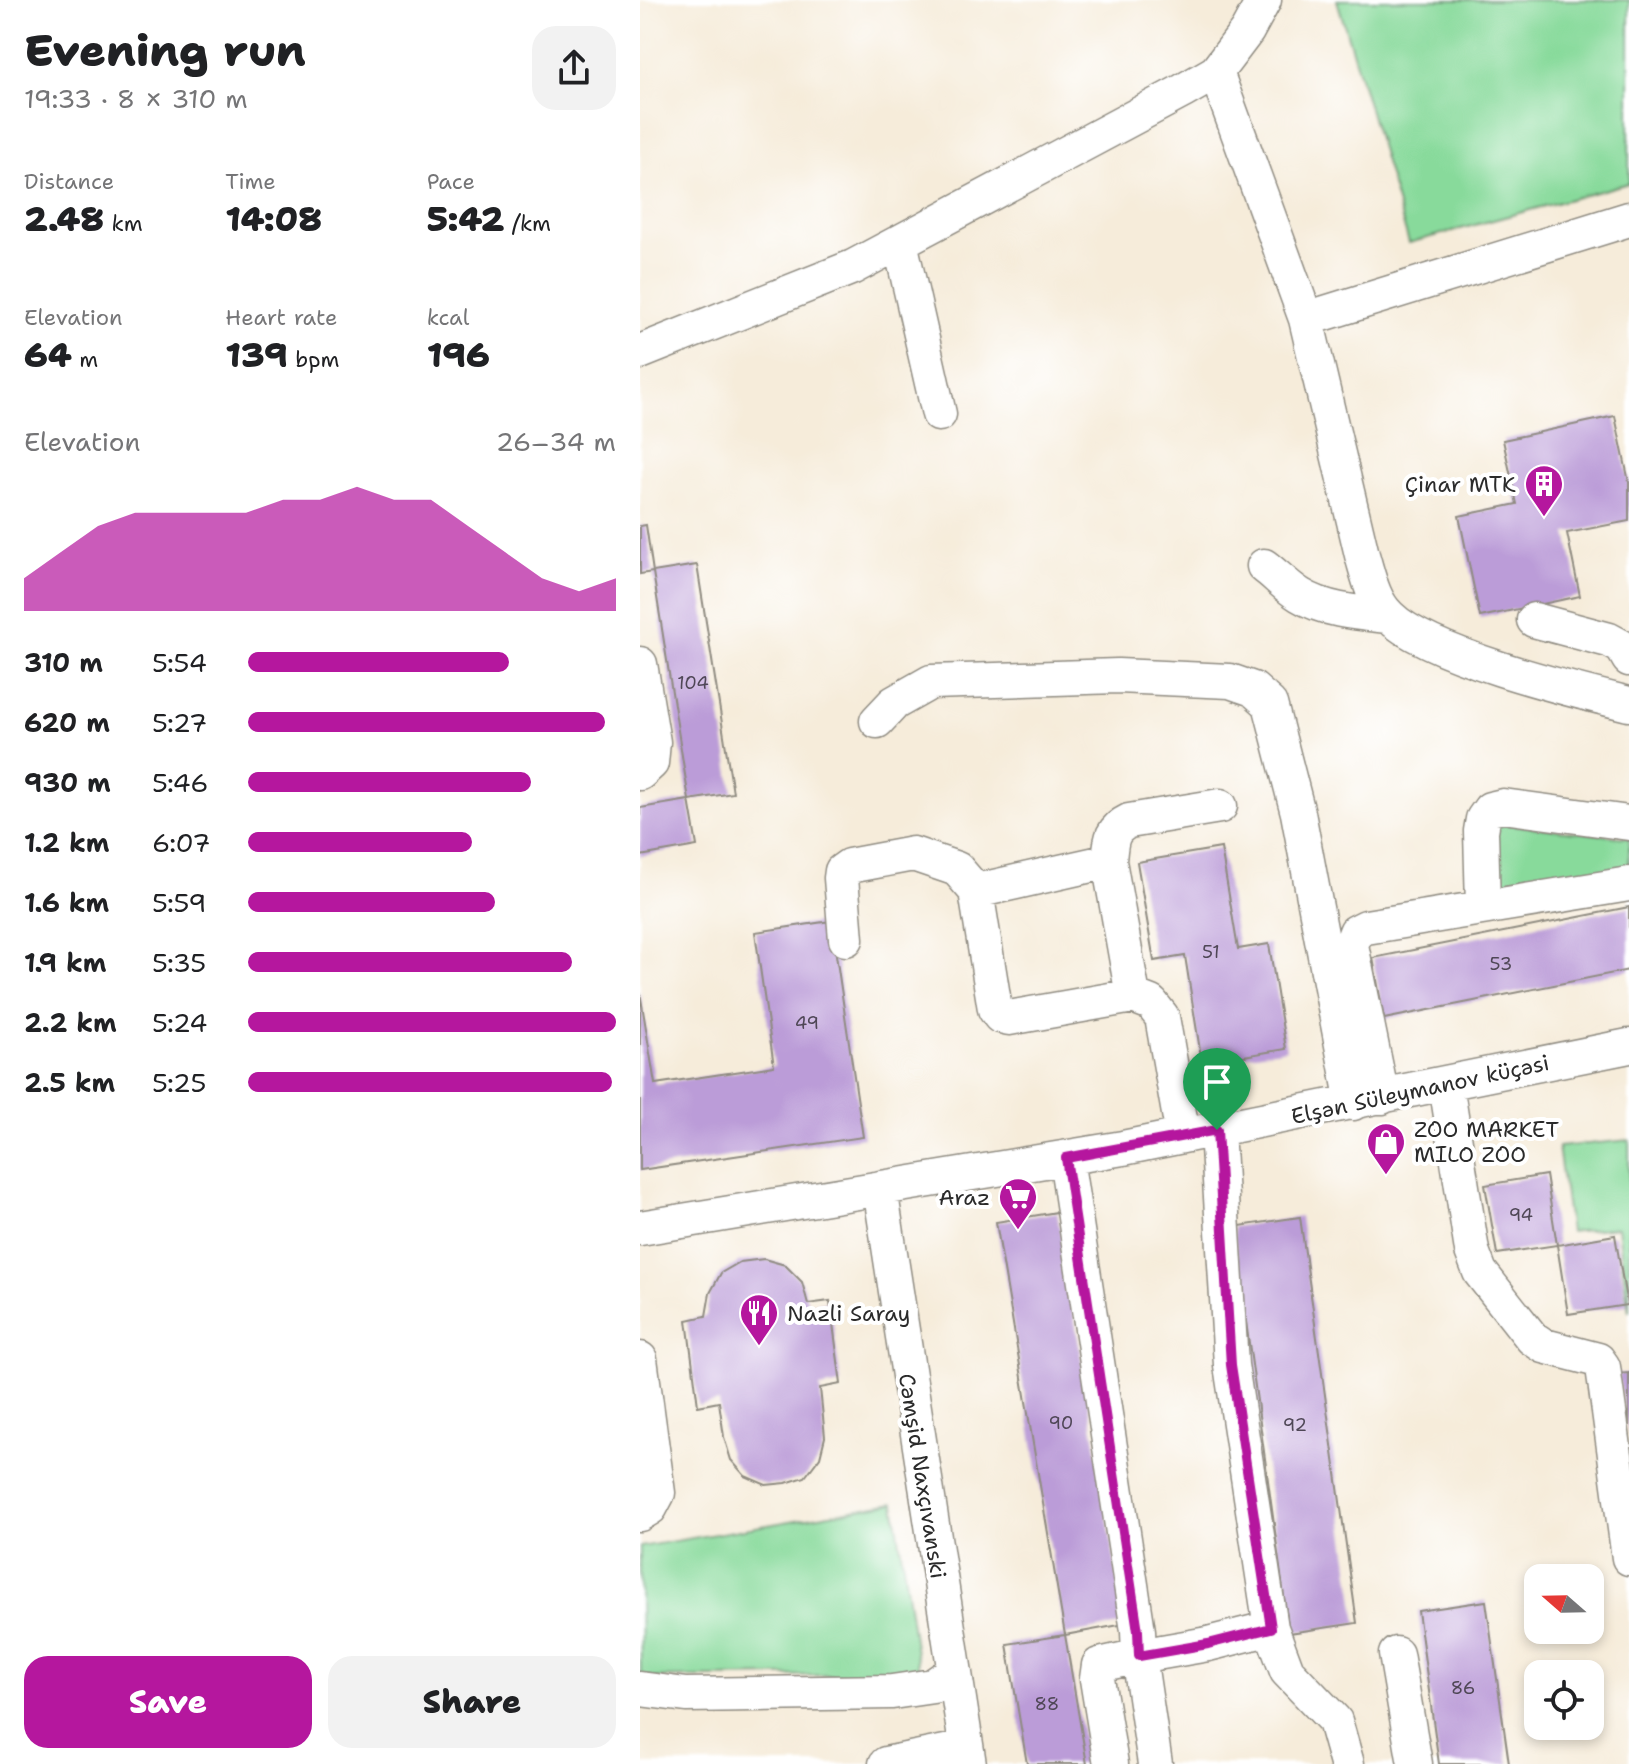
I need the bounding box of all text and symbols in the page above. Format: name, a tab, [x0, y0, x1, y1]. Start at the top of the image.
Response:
text: Evening run	[24, 21, 306, 80]
button: share	[532, 26, 616, 110]
text: 19:33 · 8 × 310 m	[24, 81, 248, 116]
text: Distance	[24, 167, 114, 196]
text: Time	[225, 167, 276, 196]
text: Pace	[427, 167, 475, 196]
text: 2.48	[24, 196, 104, 242]
text: 14:08	[225, 196, 322, 242]
text: 5:42	[427, 196, 504, 242]
text: km	[104, 209, 143, 238]
text: /km	[504, 209, 551, 238]
text: Elevation	[24, 303, 122, 332]
text: Heart rate	[225, 303, 337, 332]
text: kcal	[427, 303, 469, 332]
text: 64	[24, 332, 72, 378]
text: 139	[225, 332, 288, 378]
text: 196	[427, 332, 490, 378]
text: m	[72, 345, 98, 374]
text: bpm	[288, 345, 340, 374]
text: Elevation	[24, 424, 140, 459]
text: 26–34 m	[496, 424, 616, 459]
building icon: Çinar MTK	[1523, 463, 1565, 518]
place label: Çinar MTK	[1405, 470, 1516, 499]
text: 310 m	[24, 645, 103, 680]
text: 5:54	[152, 645, 207, 680]
house number: 104	[677, 671, 709, 695]
text: 620 m	[24, 705, 110, 740]
text: 5:27	[152, 705, 207, 740]
text: 930 m	[24, 765, 111, 800]
text: 5:46	[152, 765, 208, 800]
text: 1.2 km	[24, 825, 109, 860]
text: 6:07	[152, 825, 211, 860]
text: 1.6 km	[24, 885, 109, 920]
text: 5:59	[152, 885, 206, 920]
house number: 51	[1202, 940, 1220, 964]
text: 1.9 km	[24, 945, 106, 980]
text: 5:35	[152, 945, 206, 980]
house number: 53	[1490, 952, 1512, 976]
text: 2.2 km	[24, 1005, 117, 1040]
text: 5:24	[152, 1005, 207, 1040]
house number: 49	[795, 1011, 819, 1035]
pin	[1183, 1048, 1251, 1130]
street label: Elşən Süleymanov küçəsi	[1288, 1048, 1552, 1131]
icon: arrive	[1195, 1060, 1239, 1104]
text: 2.5 km	[24, 1065, 115, 1100]
text: 5:25	[152, 1065, 206, 1100]
place label: ZOO MARKET MILO ZOO	[1414, 1115, 1559, 1169]
shop icon: ZOO MARKET MILO ZOO	[1365, 1121, 1407, 1176]
supermarket icon: Araz	[997, 1176, 1039, 1231]
place label: Araz	[939, 1183, 990, 1212]
house number: 94	[1509, 1203, 1533, 1227]
restaurant icon: Nazli Saray	[738, 1292, 780, 1347]
place label: Nazli Saray	[787, 1299, 910, 1328]
street label: Cəmşid Naxçıvanski	[892, 1371, 953, 1581]
house number: 90	[1049, 1411, 1073, 1435]
house number: 92	[1283, 1413, 1307, 1437]
north arrow	[1524, 1564, 1604, 1644]
map controls	[1524, 1564, 1604, 1740]
button: Save	[24, 1656, 312, 1748]
button: Share	[328, 1656, 616, 1748]
button: locate	[1524, 1660, 1604, 1740]
house number: 86	[1451, 1676, 1475, 1700]
house number: 88	[1035, 1692, 1059, 1716]

